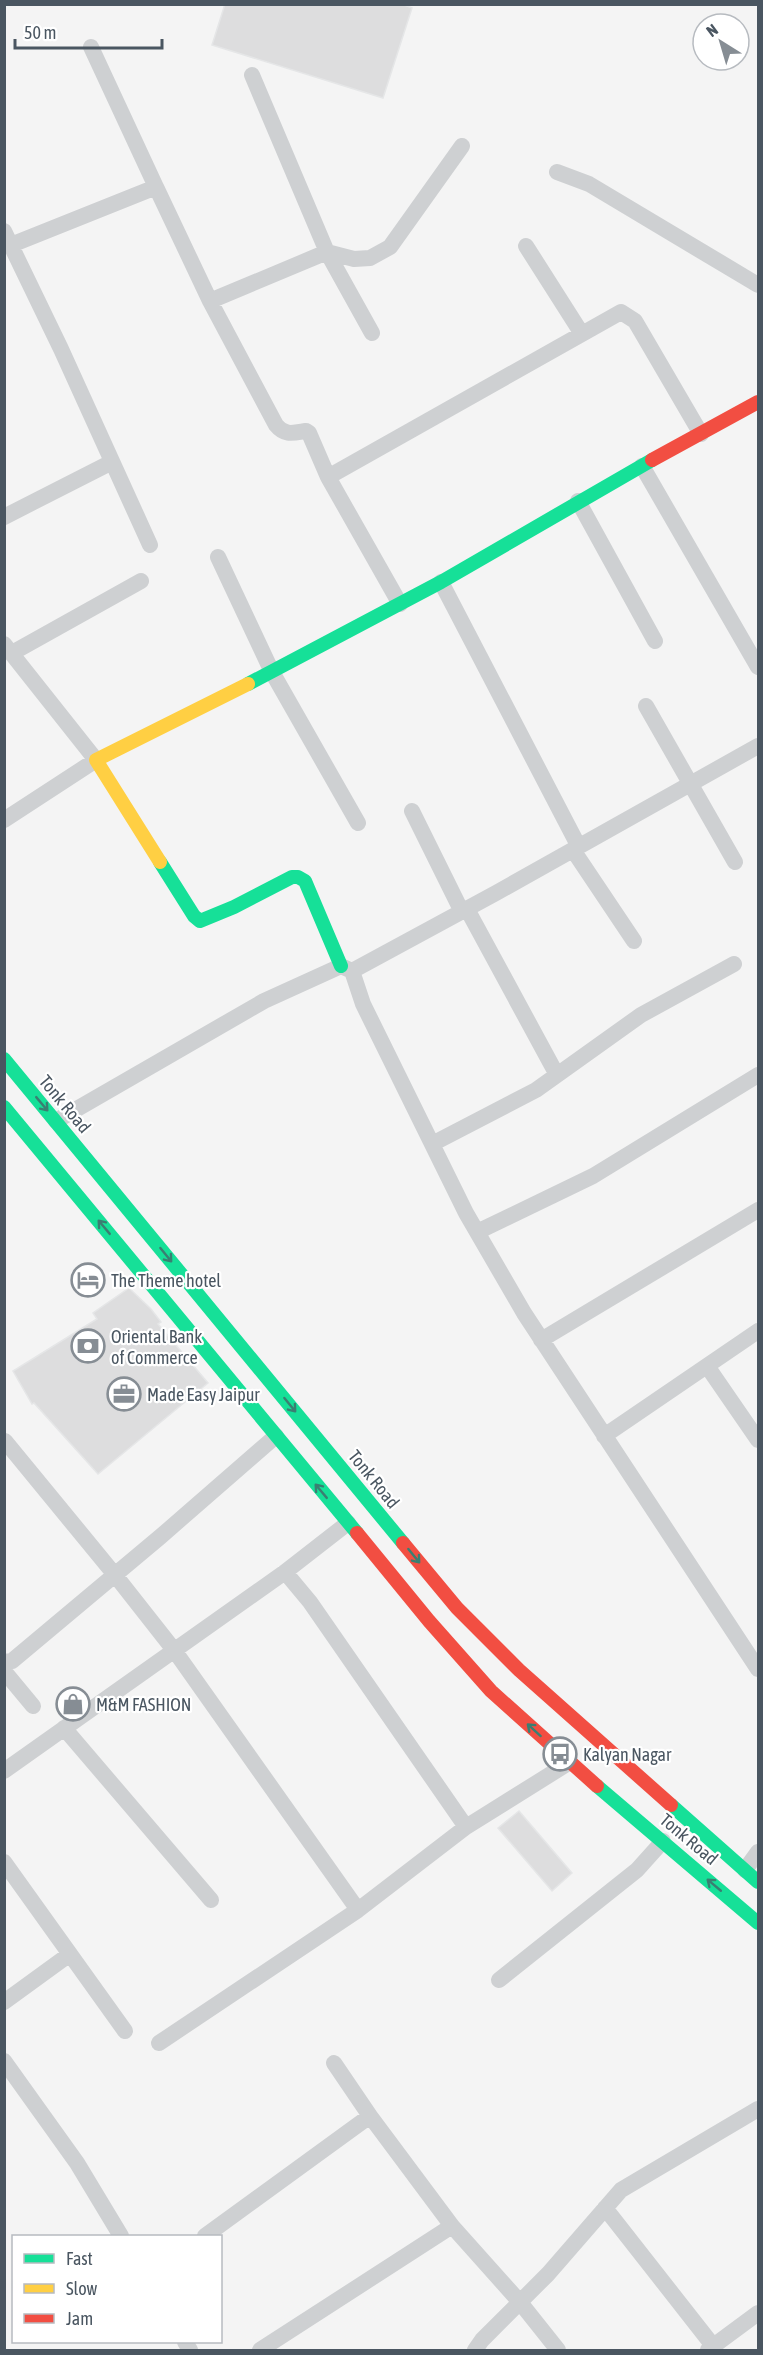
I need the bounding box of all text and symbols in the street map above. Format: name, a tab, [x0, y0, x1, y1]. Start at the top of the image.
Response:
scale bar	[15, 12, 162, 50]
north arrow	[691, 12, 751, 72]
text: N	[703, 20, 721, 40]
text: 50 m	[24, 22, 56, 43]
street label: Tonk Road	[35, 1071, 95, 1137]
one-way arrow	[35, 1096, 48, 1112]
one-way arrow	[97, 1219, 110, 1235]
one-way arrow	[159, 1246, 172, 1262]
hotel icon: The Theme hotel	[70, 1262, 106, 1298]
place label: The Theme hotel	[111, 1270, 221, 1291]
place label: Oriental Bank of Commerce	[111, 1326, 202, 1368]
bank icon: Oriental Bank of Commerce	[70, 1328, 106, 1364]
office icon: Made Easy Jaipur	[106, 1376, 142, 1412]
place label: Made Easy Jaipur	[147, 1384, 260, 1405]
one-way arrow	[283, 1397, 296, 1413]
street label: Tonk Road	[344, 1446, 404, 1512]
one-way arrow	[315, 1483, 328, 1499]
one-way arrow	[407, 1547, 420, 1563]
shop icon: M&M FASHION	[55, 1686, 91, 1722]
place label: M&M FASHION	[96, 1694, 191, 1715]
one-way arrow	[527, 1723, 542, 1737]
bus stop icon: Kalyan Nagar	[542, 1736, 578, 1772]
place label: Kalyan Nagar	[583, 1744, 672, 1765]
street label: Tonk Road	[656, 1809, 722, 1869]
one-way arrow	[706, 1878, 722, 1891]
legend	[12, 2235, 222, 2343]
text: Fast	[66, 2248, 93, 2269]
text: Slow	[66, 2278, 97, 2299]
text: Jam	[66, 2308, 93, 2329]

